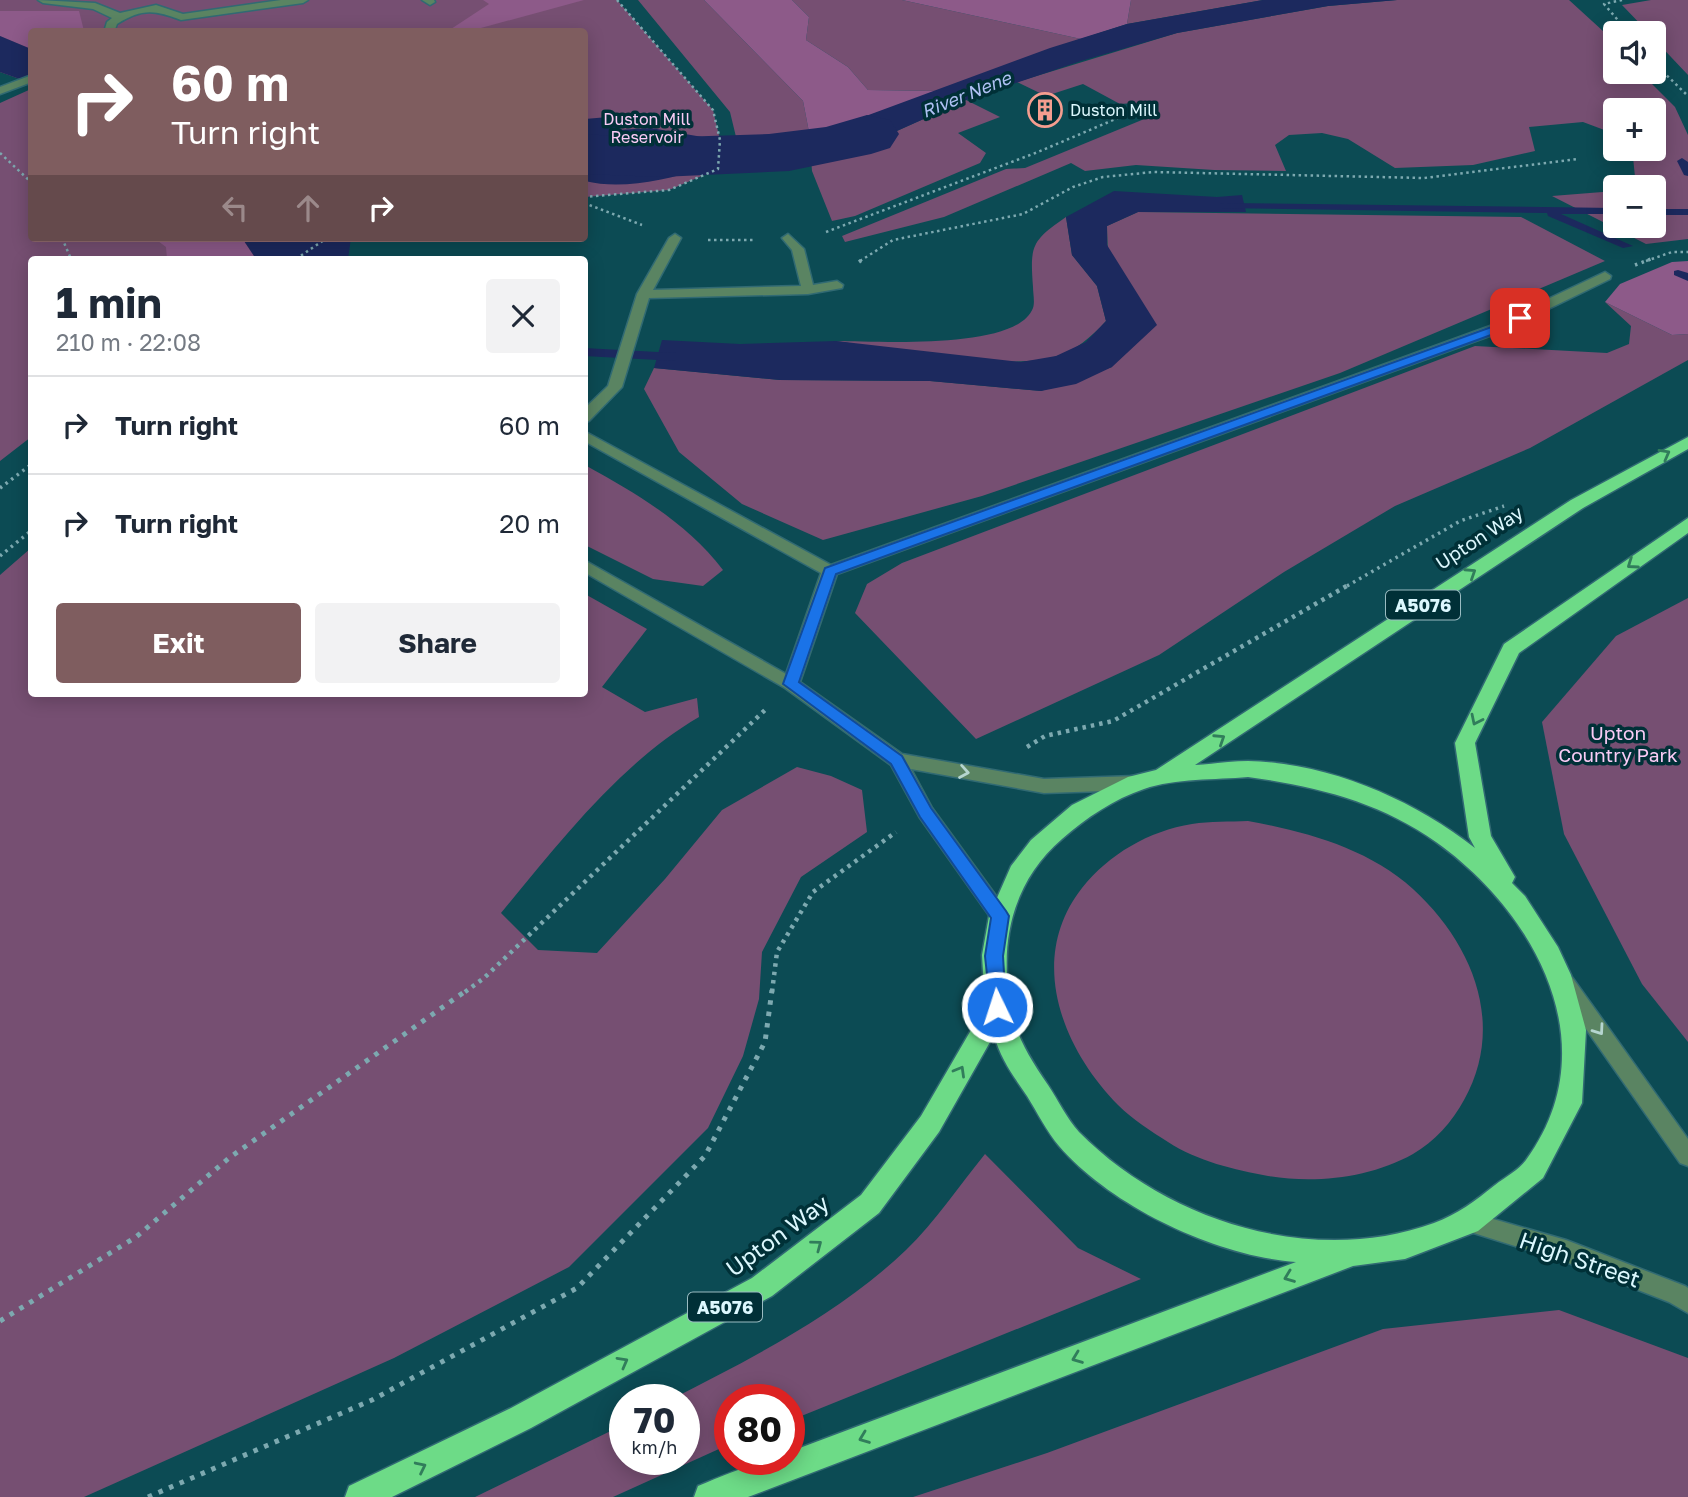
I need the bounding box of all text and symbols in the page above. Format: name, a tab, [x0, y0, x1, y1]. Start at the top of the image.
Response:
map controls	[1603, 21, 1666, 238]
button: sound	[1603, 21, 1666, 84]
text: 60 m	[171, 53, 289, 112]
icon: right	[56, 56, 147, 147]
water label: River Nene	[918, 66, 1015, 122]
building icon: Duston Mill	[1026, 91, 1064, 129]
button: +	[1603, 98, 1666, 161]
place label: Duston Mill	[1070, 100, 1158, 120]
park label: Duston Mill Reservoir	[603, 109, 691, 147]
text: Turn right	[171, 113, 320, 151]
button: −	[1603, 175, 1666, 238]
icon: left	[216, 189, 254, 227]
icon: ahead	[289, 189, 327, 227]
icon: right	[362, 189, 400, 227]
text: 1 min	[56, 277, 162, 327]
button: close	[486, 279, 560, 353]
pin	[1490, 288, 1550, 348]
icon: arrive	[1501, 299, 1539, 337]
text: 210 m · 22:08	[56, 328, 201, 356]
icon: right	[56, 406, 94, 444]
text: Turn right	[115, 410, 238, 441]
text: 60 m	[499, 410, 560, 441]
one-way arrow	[1658, 449, 1670, 462]
street label: Upton Way	[1431, 500, 1527, 574]
icon: right	[56, 504, 94, 542]
text: Turn right	[115, 508, 238, 539]
text: 20 m	[499, 508, 560, 539]
one-way arrow	[1627, 556, 1640, 568]
one-way arrow	[1464, 569, 1477, 582]
road number: A5076	[1386, 590, 1460, 620]
button: Exit	[56, 603, 301, 683]
button: Share	[315, 603, 560, 683]
one-way arrow	[1470, 713, 1484, 725]
park label: Upton Country Park	[1558, 721, 1678, 766]
one-way arrow	[1212, 734, 1225, 747]
one-way arrow	[958, 764, 970, 779]
position arrow	[960, 970, 1034, 1044]
one-way arrow	[1591, 1022, 1603, 1035]
one-way arrow	[952, 1066, 965, 1079]
street label: Upton Way	[720, 1188, 834, 1282]
street label: High Street	[1516, 1225, 1644, 1293]
one-way arrow	[809, 1240, 822, 1253]
one-way arrow	[1284, 1269, 1296, 1283]
road number: A5076	[688, 1292, 762, 1322]
one-way arrow	[1071, 1349, 1083, 1363]
one-way arrow	[616, 1357, 628, 1371]
speed limit sign: 80	[714, 1384, 805, 1475]
text: 70	[634, 1399, 675, 1441]
one-way arrow	[858, 1430, 870, 1444]
text: km/h	[632, 1436, 677, 1458]
one-way arrow	[414, 1461, 426, 1475]

